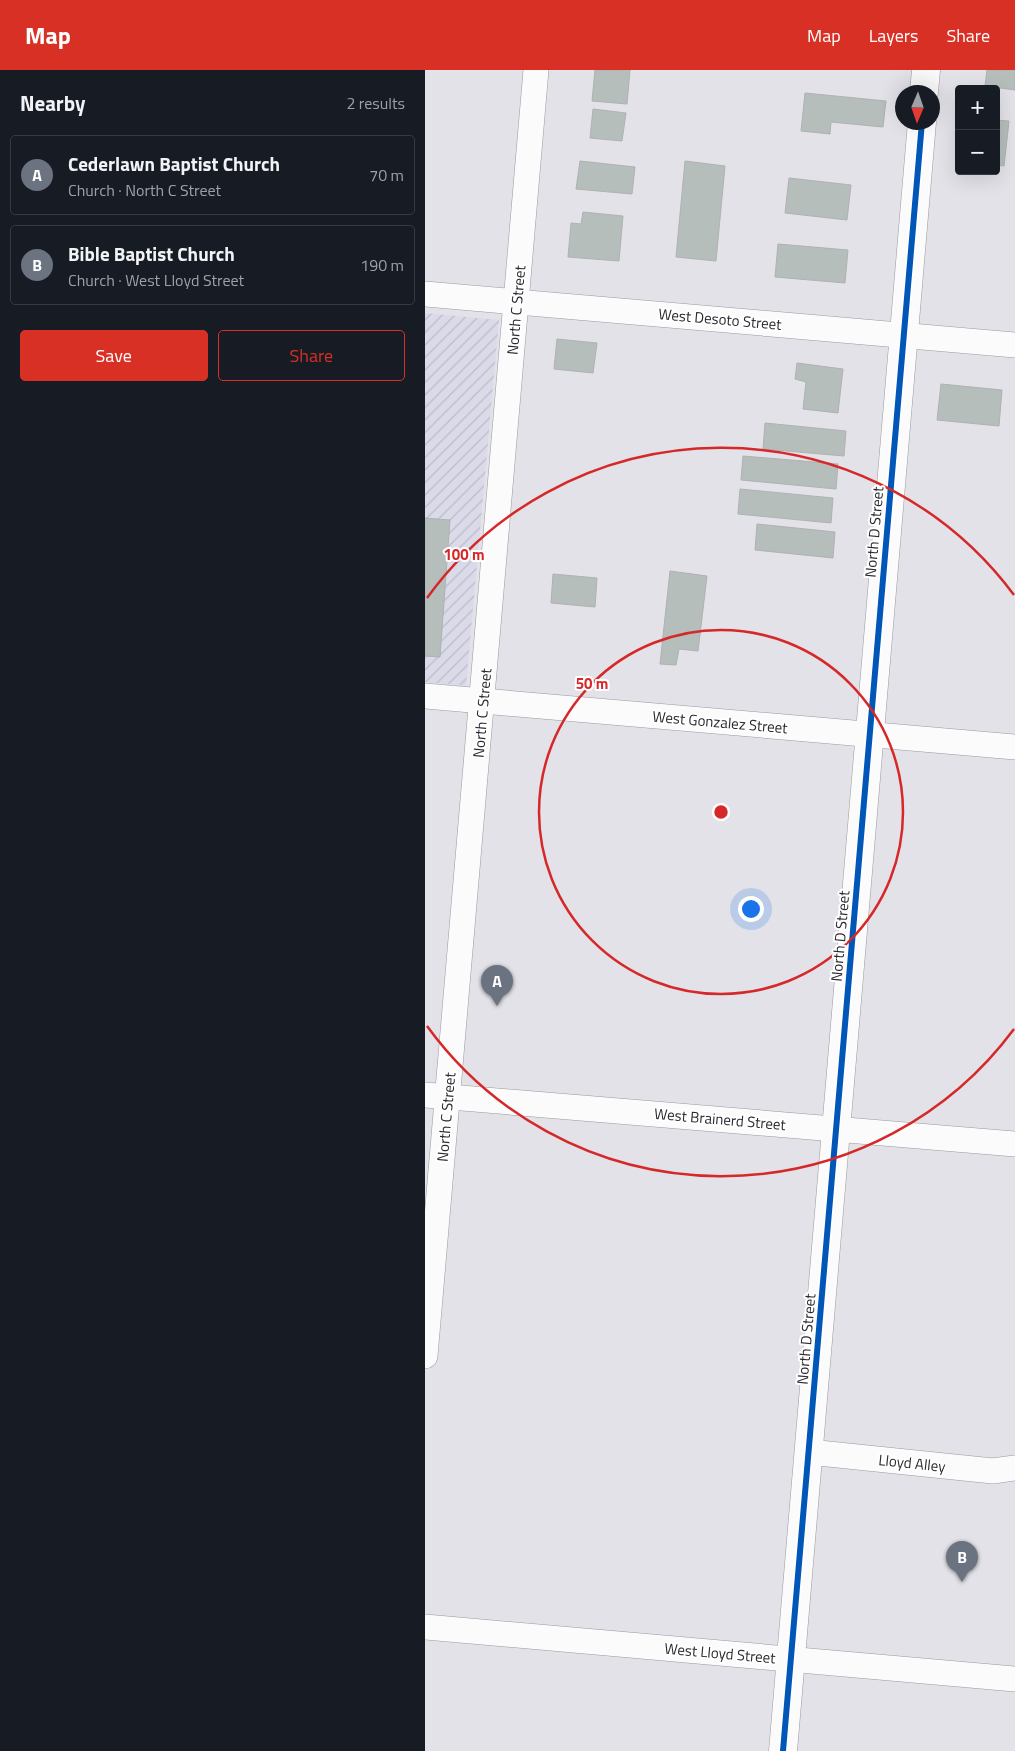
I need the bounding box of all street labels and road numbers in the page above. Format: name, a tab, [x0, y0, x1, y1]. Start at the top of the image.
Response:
street label: North C Street	[501, 263, 531, 356]
street label: West Desoto Street	[658, 302, 783, 336]
street label: North D Street	[859, 485, 890, 579]
street label: North C Street	[467, 666, 497, 759]
street label: West Gonzalez Street	[652, 705, 789, 739]
street label: North D Street	[825, 889, 856, 983]
street label: North C Street	[431, 1070, 461, 1163]
street label: West Brainerd Street	[653, 1102, 787, 1136]
street label: North D Street	[791, 1292, 822, 1386]
street label: Lloyd Alley	[877, 1448, 947, 1478]
street label: West Lloyd Street	[663, 1637, 777, 1669]

